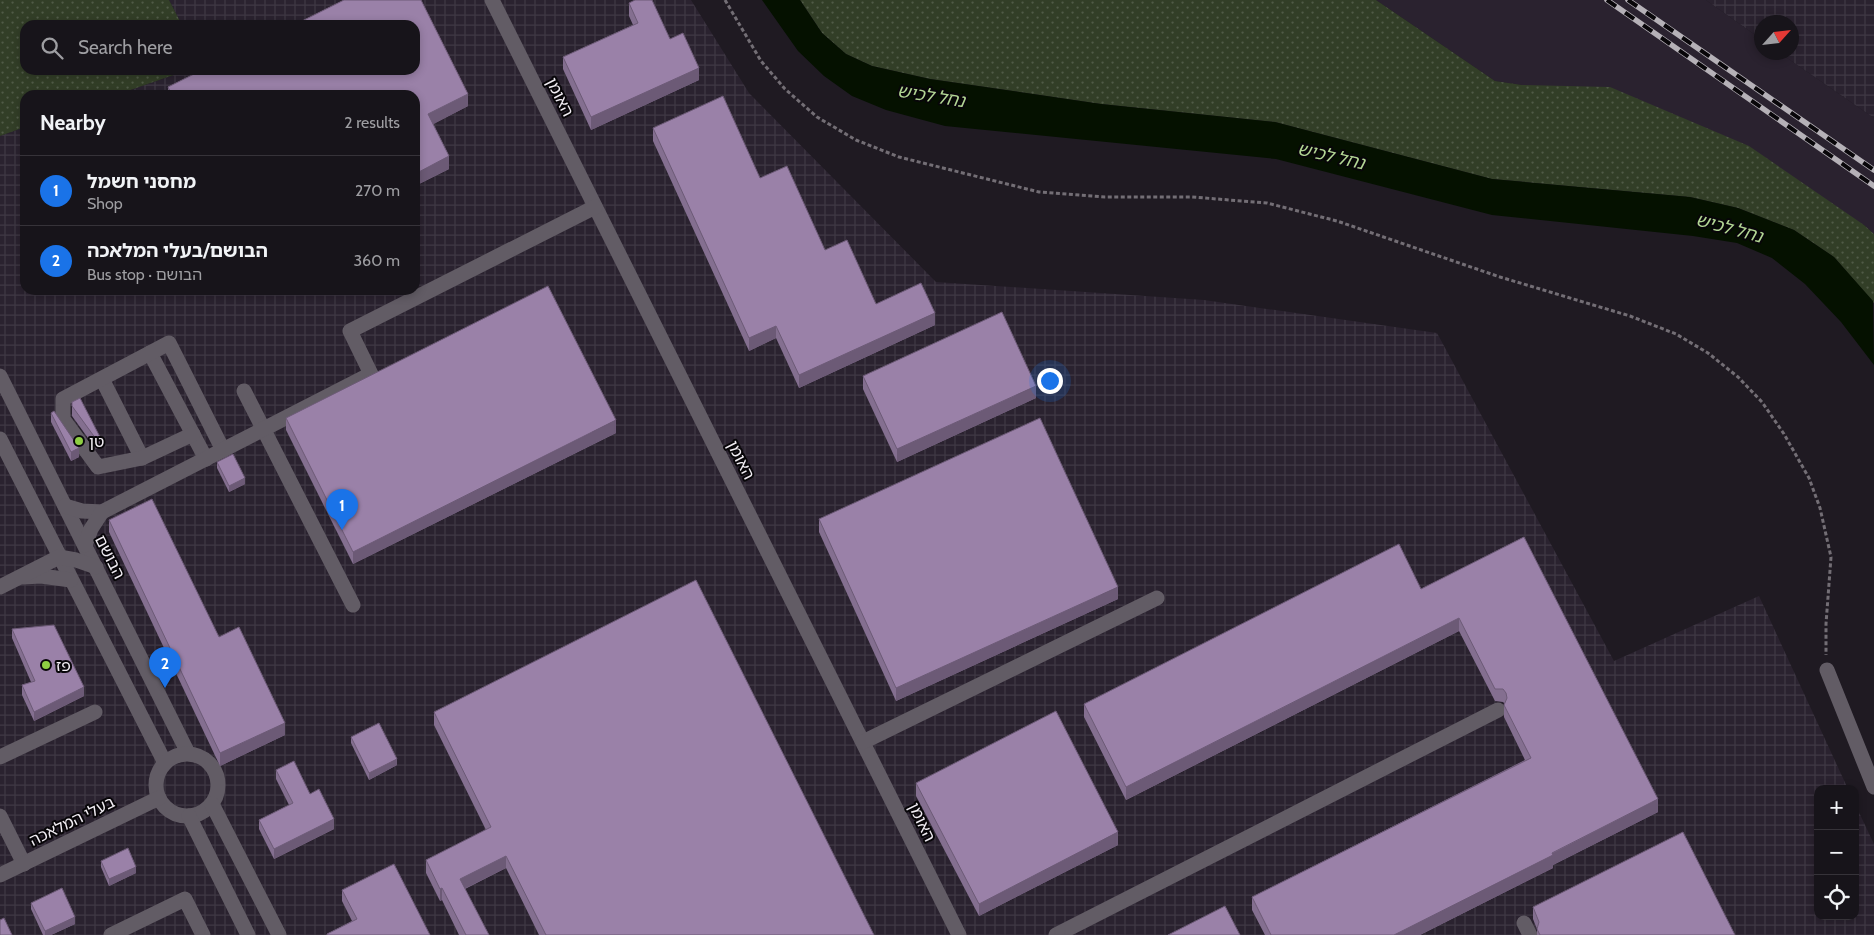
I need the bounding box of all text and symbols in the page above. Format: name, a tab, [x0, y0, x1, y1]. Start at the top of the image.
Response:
north arrow	[1754, 15, 1799, 60]
search box	[20, 20, 420, 75]
icon: search	[38, 34, 66, 62]
text: Search here	[78, 36, 172, 59]
street label: האומן	[542, 75, 578, 119]
water label: נחל לכיש	[895, 80, 968, 112]
text: Nearby	[40, 110, 106, 135]
text: 2 results	[344, 113, 400, 132]
water label: נחל לכיש	[1295, 138, 1368, 175]
text: מחסני חשמל	[87, 170, 196, 193]
text: 1	[53, 181, 59, 200]
text: 270 m	[355, 181, 400, 200]
text: Shop	[87, 194, 123, 213]
water label: נחל לכיש	[1693, 209, 1766, 248]
text: הבושם/בעלי המלאכה	[87, 239, 268, 262]
text: 2	[52, 251, 60, 270]
text: 360 m	[353, 251, 400, 270]
text: Bus stop · הבושם	[87, 265, 202, 284]
your location	[1037, 368, 1063, 394]
place label: טן	[89, 432, 104, 451]
marker: טן	[73, 435, 85, 447]
street label: האומן	[723, 438, 759, 482]
pin: 1	[326, 489, 358, 530]
street label: הבושם	[91, 532, 129, 582]
pin: 2	[149, 647, 181, 688]
place label: פז	[56, 656, 71, 675]
marker: פז	[40, 659, 52, 671]
map controls	[1814, 785, 1859, 920]
button: +	[1814, 785, 1859, 830]
street label: בעלי המלאכה	[26, 792, 118, 850]
street label: האומן	[905, 800, 939, 844]
button: −	[1814, 830, 1859, 875]
button: locate	[1814, 875, 1859, 920]

